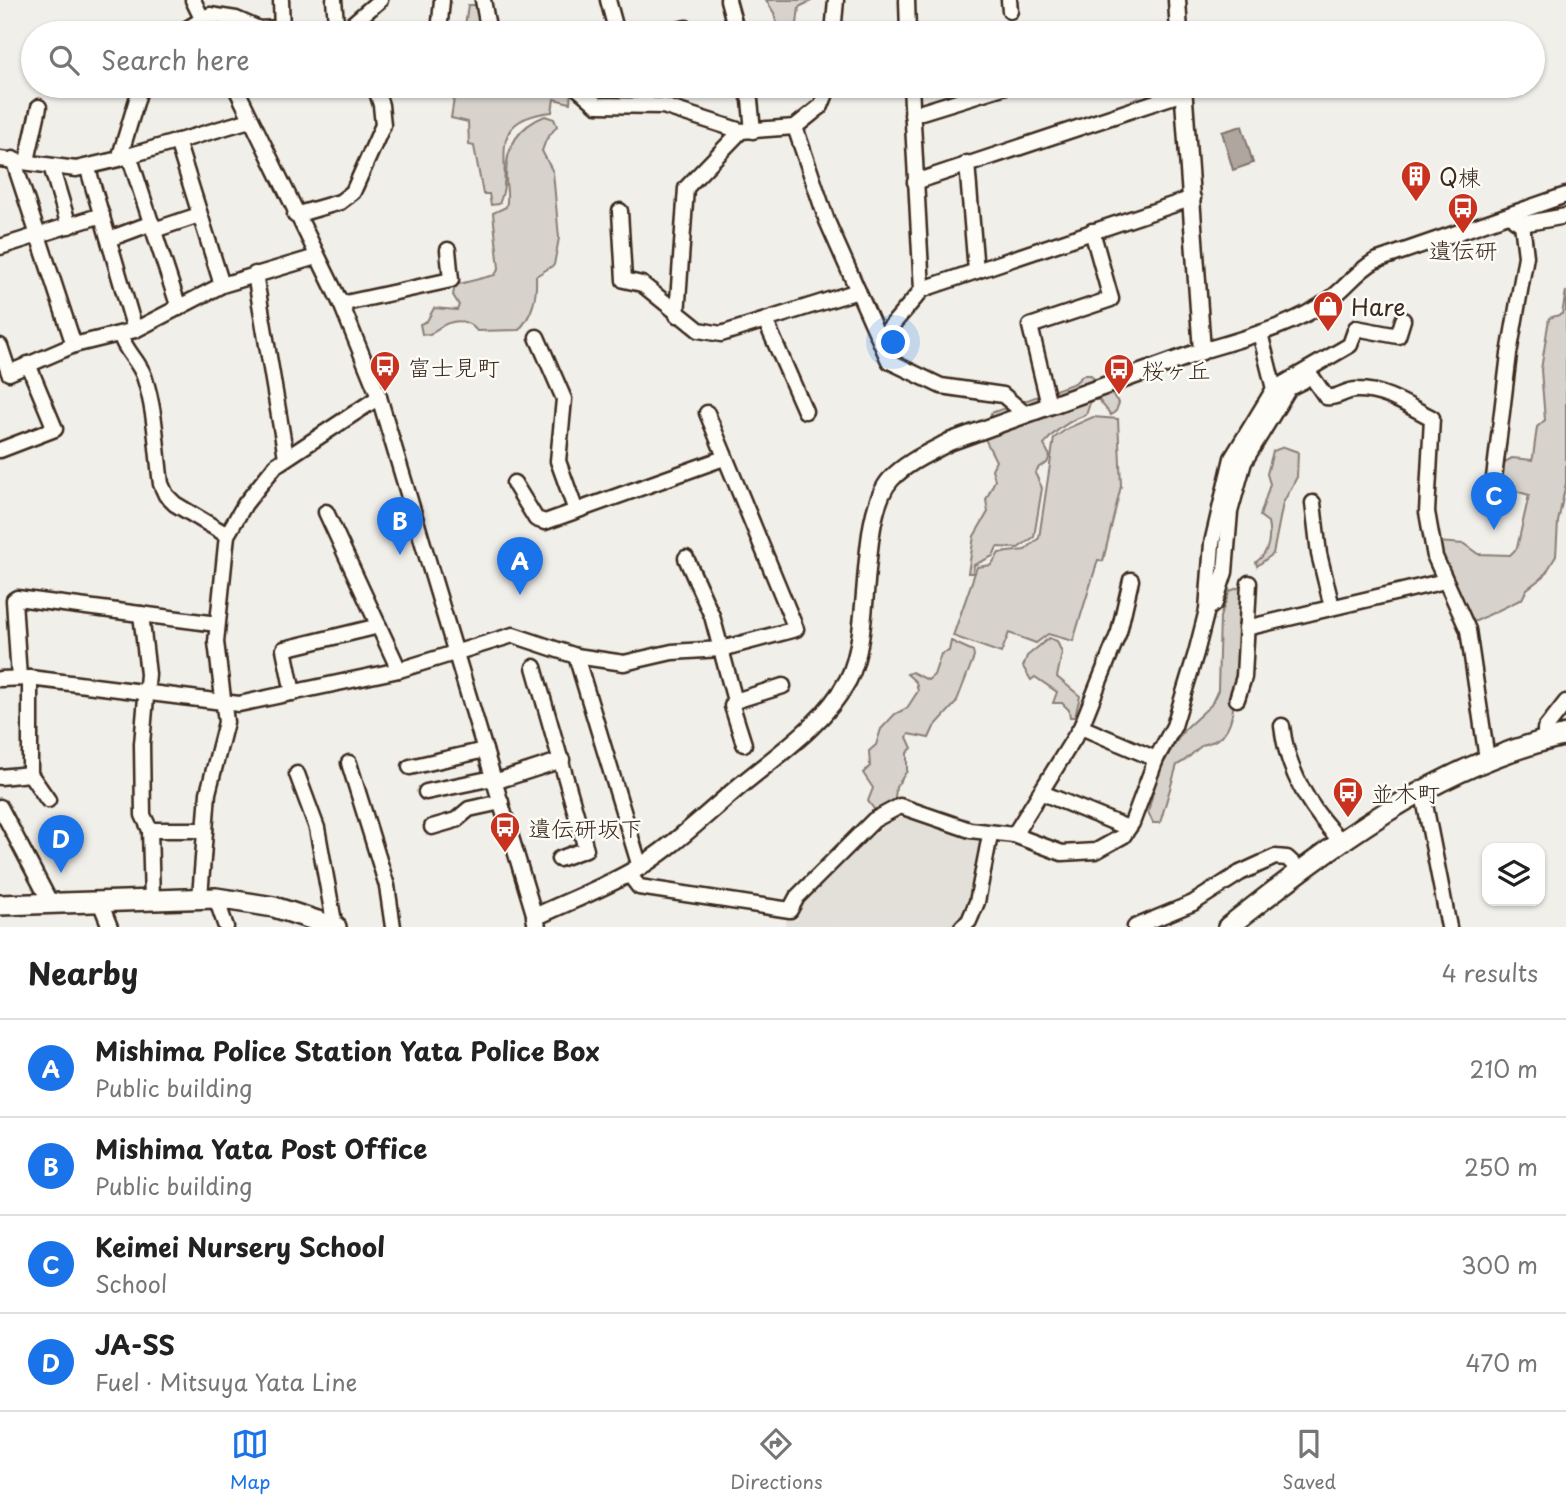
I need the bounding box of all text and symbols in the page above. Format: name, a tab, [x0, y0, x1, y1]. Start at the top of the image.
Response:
search box	[21, 21, 1545, 98]
text: Search here	[101, 40, 250, 79]
icon: search	[45, 41, 83, 79]
building icon: Q棟	[1399, 159, 1433, 203]
place label: Q棟	[1439, 159, 1481, 194]
bus stop icon: 遺伝研	[1446, 191, 1480, 235]
place label: 遺伝研	[1429, 232, 1498, 267]
shop icon: Hare	[1311, 289, 1345, 333]
place label: Hare	[1351, 289, 1406, 324]
your location	[876, 325, 910, 359]
bus stop icon: 富士見町	[368, 349, 402, 393]
place label: 富士見町	[408, 349, 500, 384]
bus stop icon: 桜ヶ丘	[1102, 352, 1136, 396]
place label: 桜ヶ丘	[1142, 352, 1211, 387]
pin: C	[1471, 472, 1517, 530]
pin: B	[377, 497, 423, 555]
pin: A	[497, 537, 543, 595]
bus stop icon: 並木町	[1331, 775, 1365, 819]
place label: 並木町	[1371, 775, 1440, 810]
bus stop icon: 遺伝研坂下	[488, 810, 522, 854]
place label: 遺伝研坂下	[528, 810, 643, 845]
pin: D	[38, 815, 84, 873]
map controls	[1482, 843, 1545, 906]
button: layers	[1482, 843, 1545, 906]
text: Nearby	[28, 950, 138, 995]
text: 4 results	[1442, 955, 1538, 990]
text: Mishima Police Station Yata Police Box	[95, 1031, 599, 1070]
text: A	[42, 1051, 60, 1086]
text: 210 m	[1470, 1051, 1538, 1086]
text: Public building	[95, 1070, 252, 1105]
text: Mishima Yata Post Office	[95, 1129, 427, 1168]
text: B	[43, 1149, 59, 1184]
text: 250 m	[1464, 1149, 1538, 1184]
text: Public building	[95, 1168, 252, 1203]
text: Keimei Nursery School	[95, 1227, 385, 1266]
text: C	[42, 1247, 60, 1282]
text: 300 m	[1461, 1247, 1538, 1282]
text: School	[95, 1266, 167, 1301]
text: JA-SS	[95, 1325, 175, 1364]
text: D	[42, 1345, 60, 1380]
text: 470 m	[1465, 1345, 1538, 1380]
text: Fuel · Mitsuya Yata Line	[95, 1364, 357, 1399]
tab: Map	[230, 1425, 270, 1495]
tab: Directions	[730, 1425, 823, 1495]
tab: Saved	[1282, 1425, 1336, 1495]

